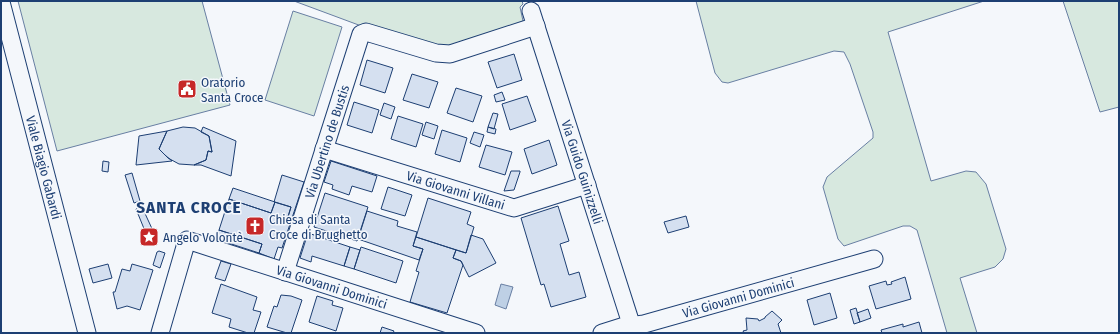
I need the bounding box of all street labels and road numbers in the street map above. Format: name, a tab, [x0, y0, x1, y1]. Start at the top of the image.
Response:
street label: Via Ubertino de Bustis	[302, 82, 352, 200]
street label: Viale Biagio Gabardi	[23, 114, 65, 221]
street label: Via Guido Guinizzelli	[559, 118, 606, 226]
street label: Via Giovanni Villani	[405, 168, 507, 212]
street label: Via Giovanni Dominici	[275, 262, 389, 311]
street label: Via Giovanni Dominici	[681, 274, 796, 320]

